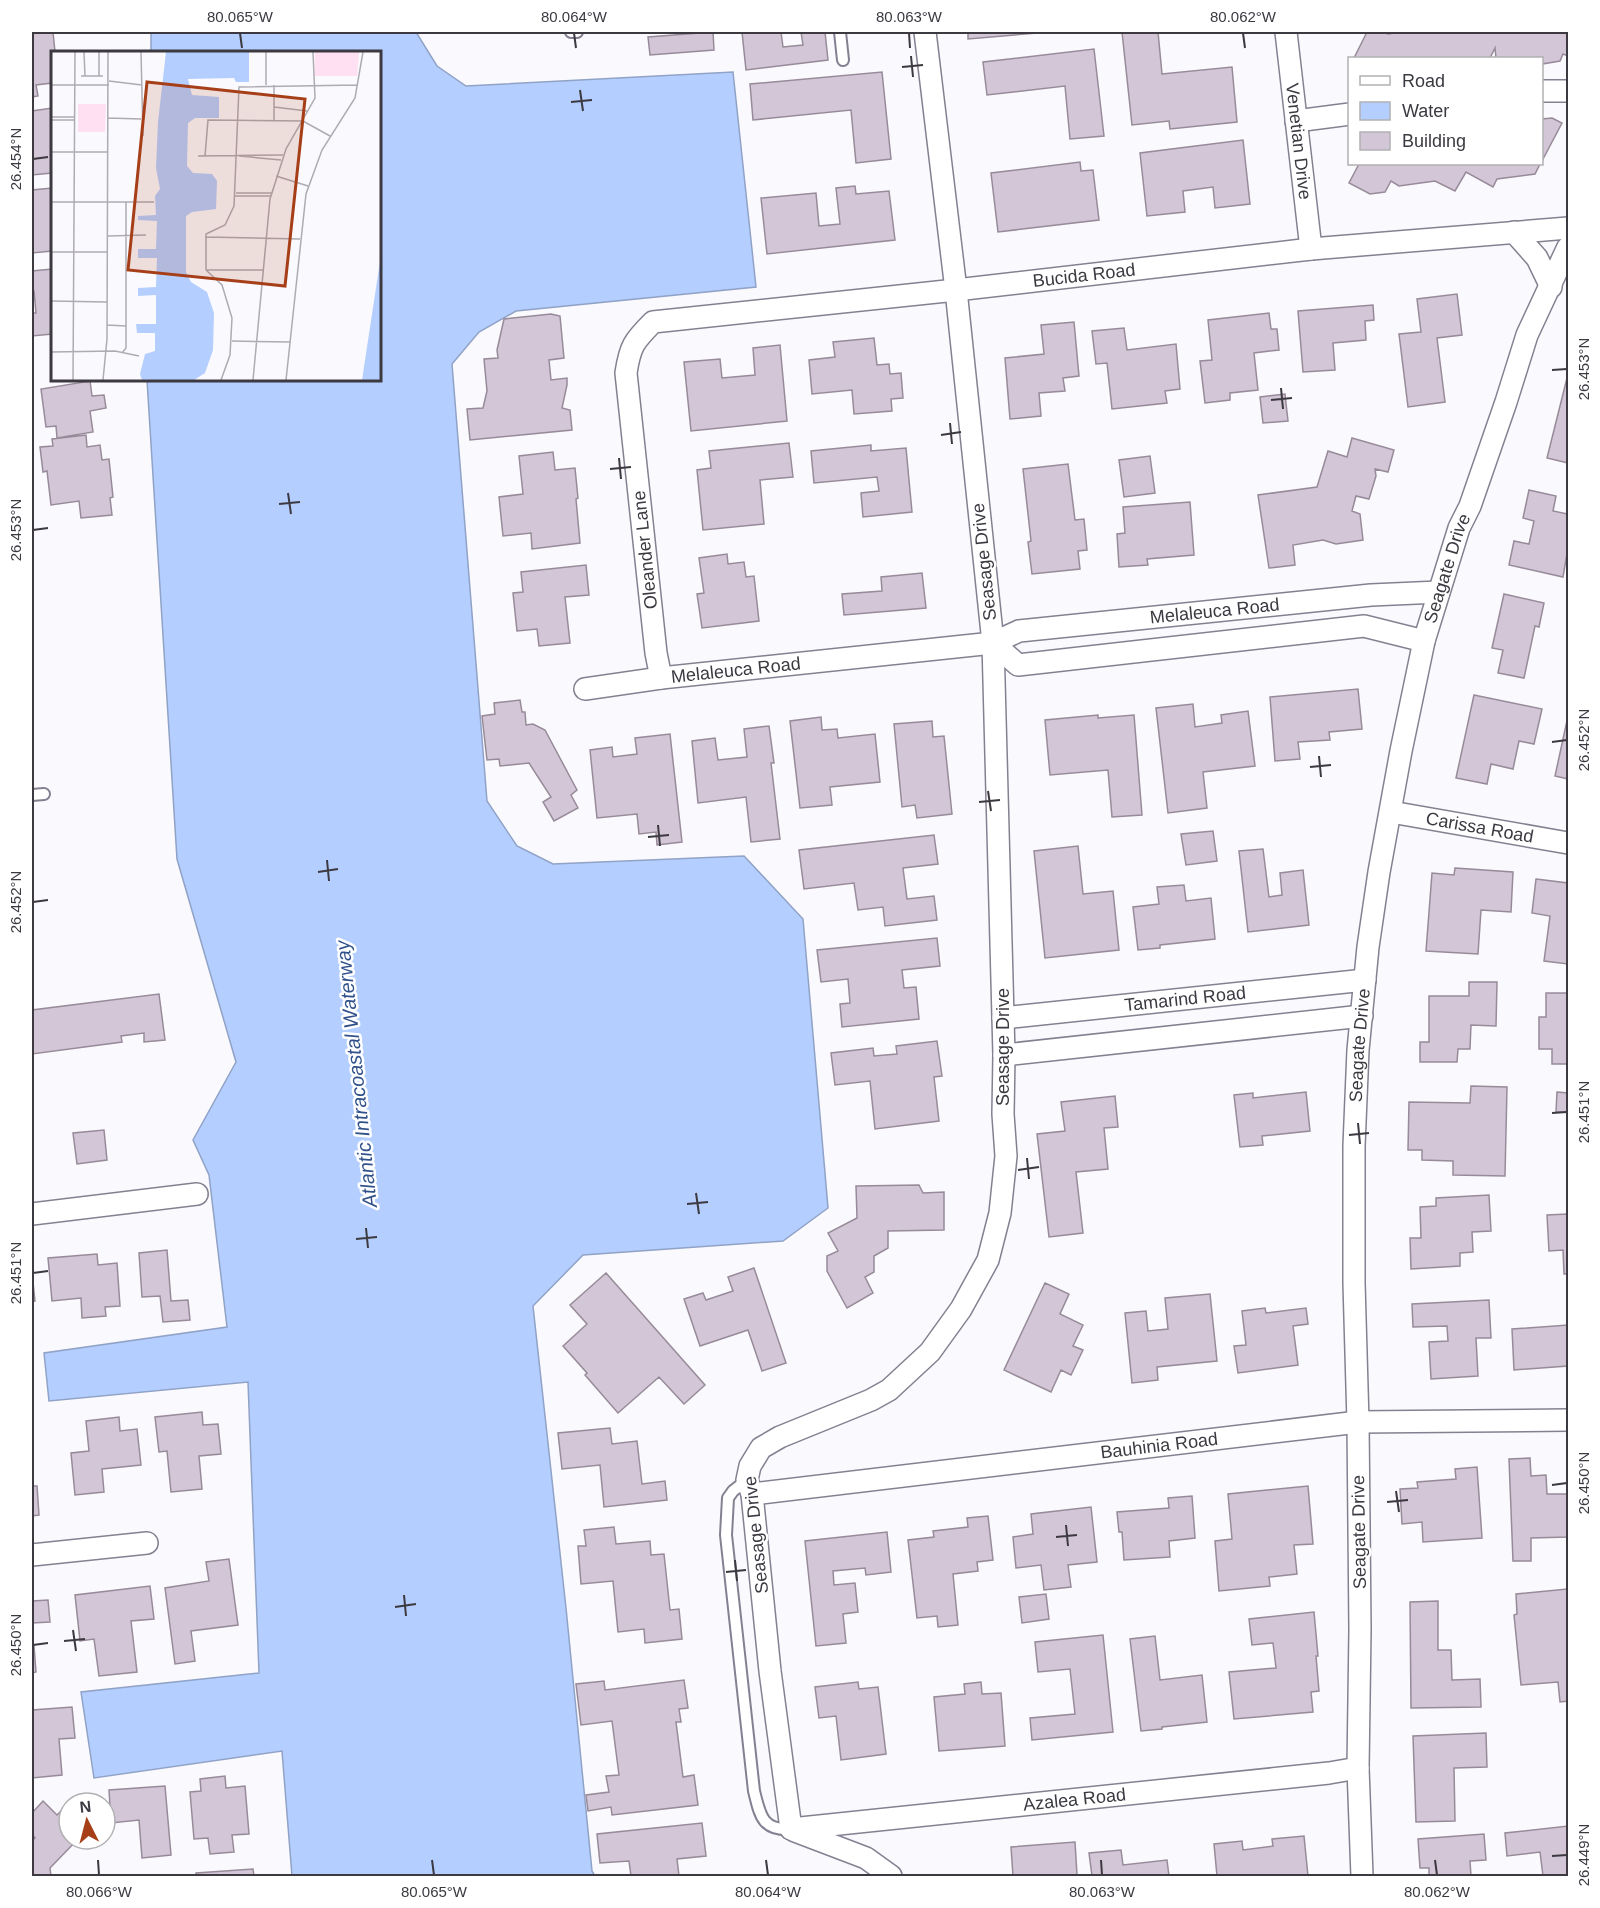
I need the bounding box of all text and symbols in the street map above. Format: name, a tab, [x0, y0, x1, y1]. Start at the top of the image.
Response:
text: 80.065°W	[207, 8, 274, 25]
text: 80.064°W	[541, 8, 608, 25]
text: 80.063°W	[876, 8, 943, 25]
text: 80.062°W	[1210, 8, 1277, 25]
inset map	[51, 51, 381, 381]
legend	[1348, 57, 1543, 165]
text: Road	[1402, 71, 1445, 91]
street label: Venetian Drive	[1282, 82, 1315, 201]
text: Water	[1402, 101, 1449, 121]
text: 26.454°N	[7, 128, 24, 190]
text: Building	[1402, 131, 1466, 151]
street label: Bucida Road	[1032, 259, 1136, 291]
text: 26.453°N	[1575, 338, 1592, 400]
street label: Oleander Lane	[629, 490, 661, 610]
text: 26.453°N	[7, 499, 24, 561]
street label: Seasage Drive	[968, 502, 1000, 622]
street label: Seagate Drive	[1420, 510, 1475, 626]
street label: Melaleuca Road	[1149, 594, 1280, 628]
street label: Melaleuca Road	[670, 653, 802, 687]
text: 26.452°N	[1575, 709, 1592, 771]
street label: Carissa Road	[1424, 808, 1535, 847]
text: 26.452°N	[7, 871, 24, 933]
water label: Atlantic Intracoastal Waterway	[331, 938, 381, 1210]
street label: Tamarind Road	[1123, 983, 1247, 1015]
street label: Seagate Drive	[1346, 987, 1374, 1103]
street label: Seasage Drive	[993, 988, 1013, 1106]
text: 26.451°N	[1575, 1081, 1592, 1143]
text: 26.451°N	[7, 1242, 24, 1304]
street label: Bauhinia Road	[1099, 1429, 1219, 1463]
text: 26.450°N	[1575, 1452, 1592, 1514]
street label: Seasage Drive	[740, 1475, 772, 1595]
street label: Seagate Drive	[1348, 1475, 1370, 1589]
text: 26.450°N	[7, 1614, 24, 1676]
street label: Azalea Road	[1022, 1784, 1127, 1815]
north arrow	[57, 1791, 117, 1851]
text: N	[79, 1798, 92, 1816]
text: 26.449°N	[1575, 1824, 1592, 1886]
text: 80.066°W	[66, 1883, 133, 1900]
text: 80.065°W	[401, 1883, 468, 1900]
text: 80.064°W	[735, 1883, 802, 1900]
text: 80.063°W	[1069, 1883, 1136, 1900]
text: 80.062°W	[1404, 1883, 1471, 1900]

